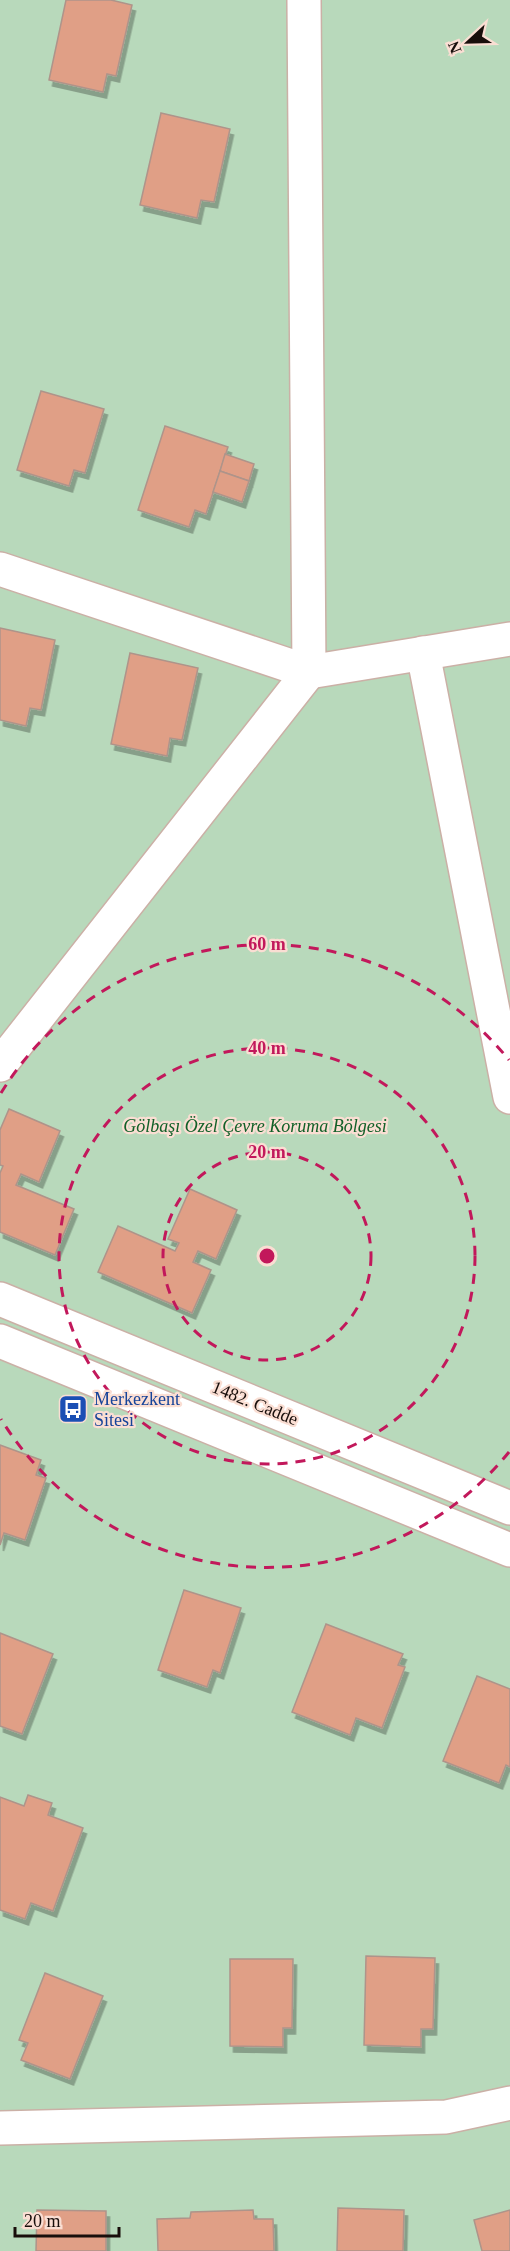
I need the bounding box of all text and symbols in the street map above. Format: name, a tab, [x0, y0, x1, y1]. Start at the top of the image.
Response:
north arrow	[438, 12, 498, 72]
text: N	[444, 38, 465, 56]
text: 60 m	[248, 934, 286, 954]
text: 40 m	[248, 1038, 286, 1058]
park label: Gölbaşı Özel Çevre Koruma Bölgesi	[123, 1116, 387, 1136]
text: 20 m	[248, 1142, 286, 1162]
centre of rings	[257, 1246, 277, 1266]
street label: 1482. Cadde	[209, 1377, 301, 1429]
place label: Merkezkent Sitesi	[94, 1389, 180, 1430]
bus stop icon: Merkezkent Sitesi	[57, 1393, 89, 1425]
scale bar	[15, 2200, 118, 2238]
text: 20 m	[24, 2211, 61, 2231]

